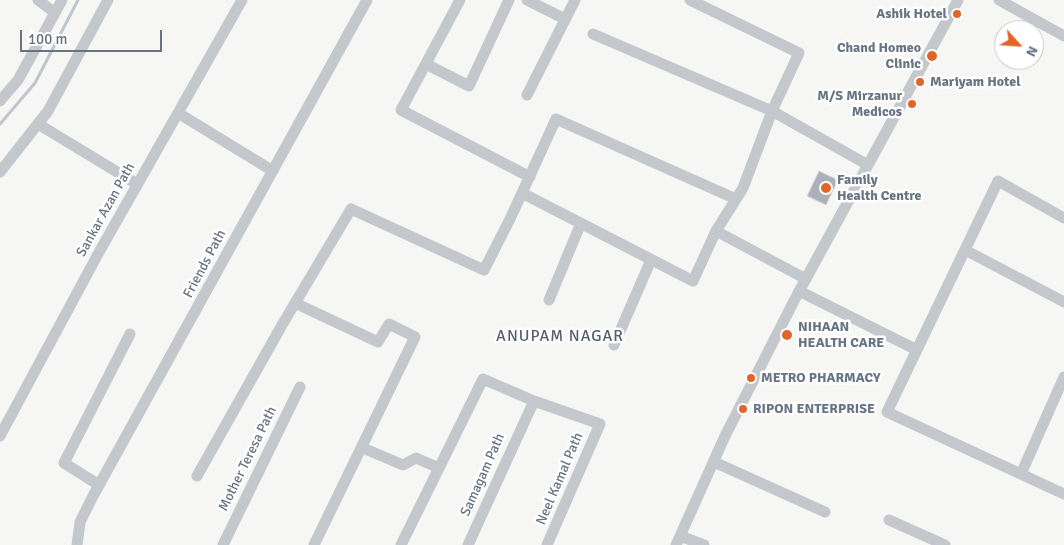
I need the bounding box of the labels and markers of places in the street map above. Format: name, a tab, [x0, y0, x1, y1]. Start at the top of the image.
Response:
place label: Ashik Hotel	[876, 6, 947, 22]
marker: Ashik Hotel	[951, 8, 963, 20]
place label: Chand Homeo Clinic	[837, 40, 921, 72]
marker: Chand Homeo Clinic	[925, 49, 939, 63]
place label: Mariyam Hotel	[930, 74, 1021, 90]
marker: Mariyam Hotel	[914, 76, 926, 88]
place label: M/S Mirzanur Medicos	[817, 88, 902, 120]
marker: M/S Mirzanur Medicos	[906, 98, 918, 110]
place label: Family Health Centre	[837, 172, 921, 204]
marker: Family Health Centre	[819, 181, 833, 195]
place label: NIHAAN HEALTH CARE	[798, 319, 884, 352]
marker: NIHAAN HEALTH CARE	[780, 328, 794, 342]
place label: METRO PHARMACY	[761, 370, 881, 386]
marker: METRO PHARMACY	[745, 372, 757, 384]
place label: RIPON ENTERPRISE	[753, 401, 875, 417]
marker: RIPON ENTERPRISE	[737, 403, 749, 415]

